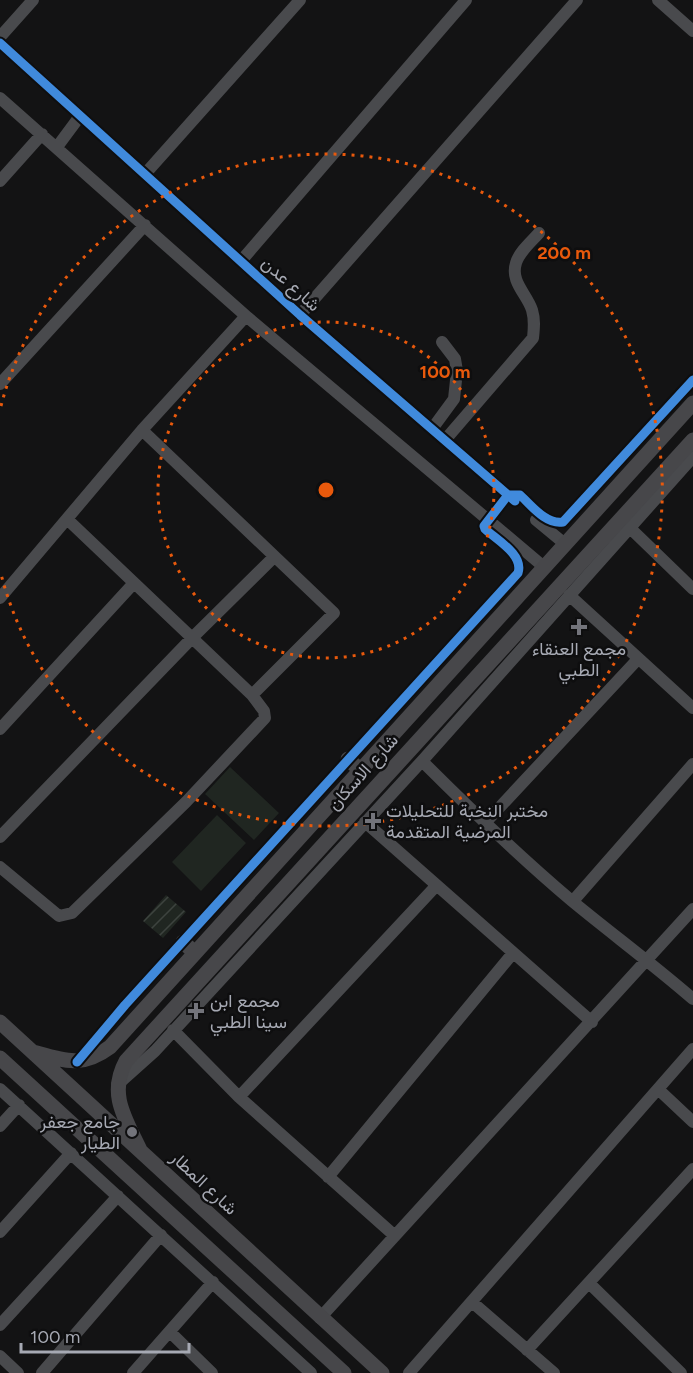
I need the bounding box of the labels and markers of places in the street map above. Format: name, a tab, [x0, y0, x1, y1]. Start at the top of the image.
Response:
centre of rings	[316, 480, 336, 500]
marker: مجمع العنقاء الطبي	[570, 618, 588, 636]
place label: مجمع العنقاء الطبي	[532, 638, 626, 685]
place label: مختبر النخبة للتحليلات المرضية المتقدمة	[386, 800, 548, 843]
marker: مختبر النخبة للتحليلات المرضية المتقدمة	[364, 812, 382, 830]
place label: مجمع ابن سينا الطبي	[210, 990, 287, 1037]
marker: مجمع ابن سينا الطبي	[187, 1002, 205, 1020]
place label: جامع جعفر الطيار	[39, 1111, 120, 1154]
marker: جامع جعفر الطيار	[125, 1125, 139, 1139]

